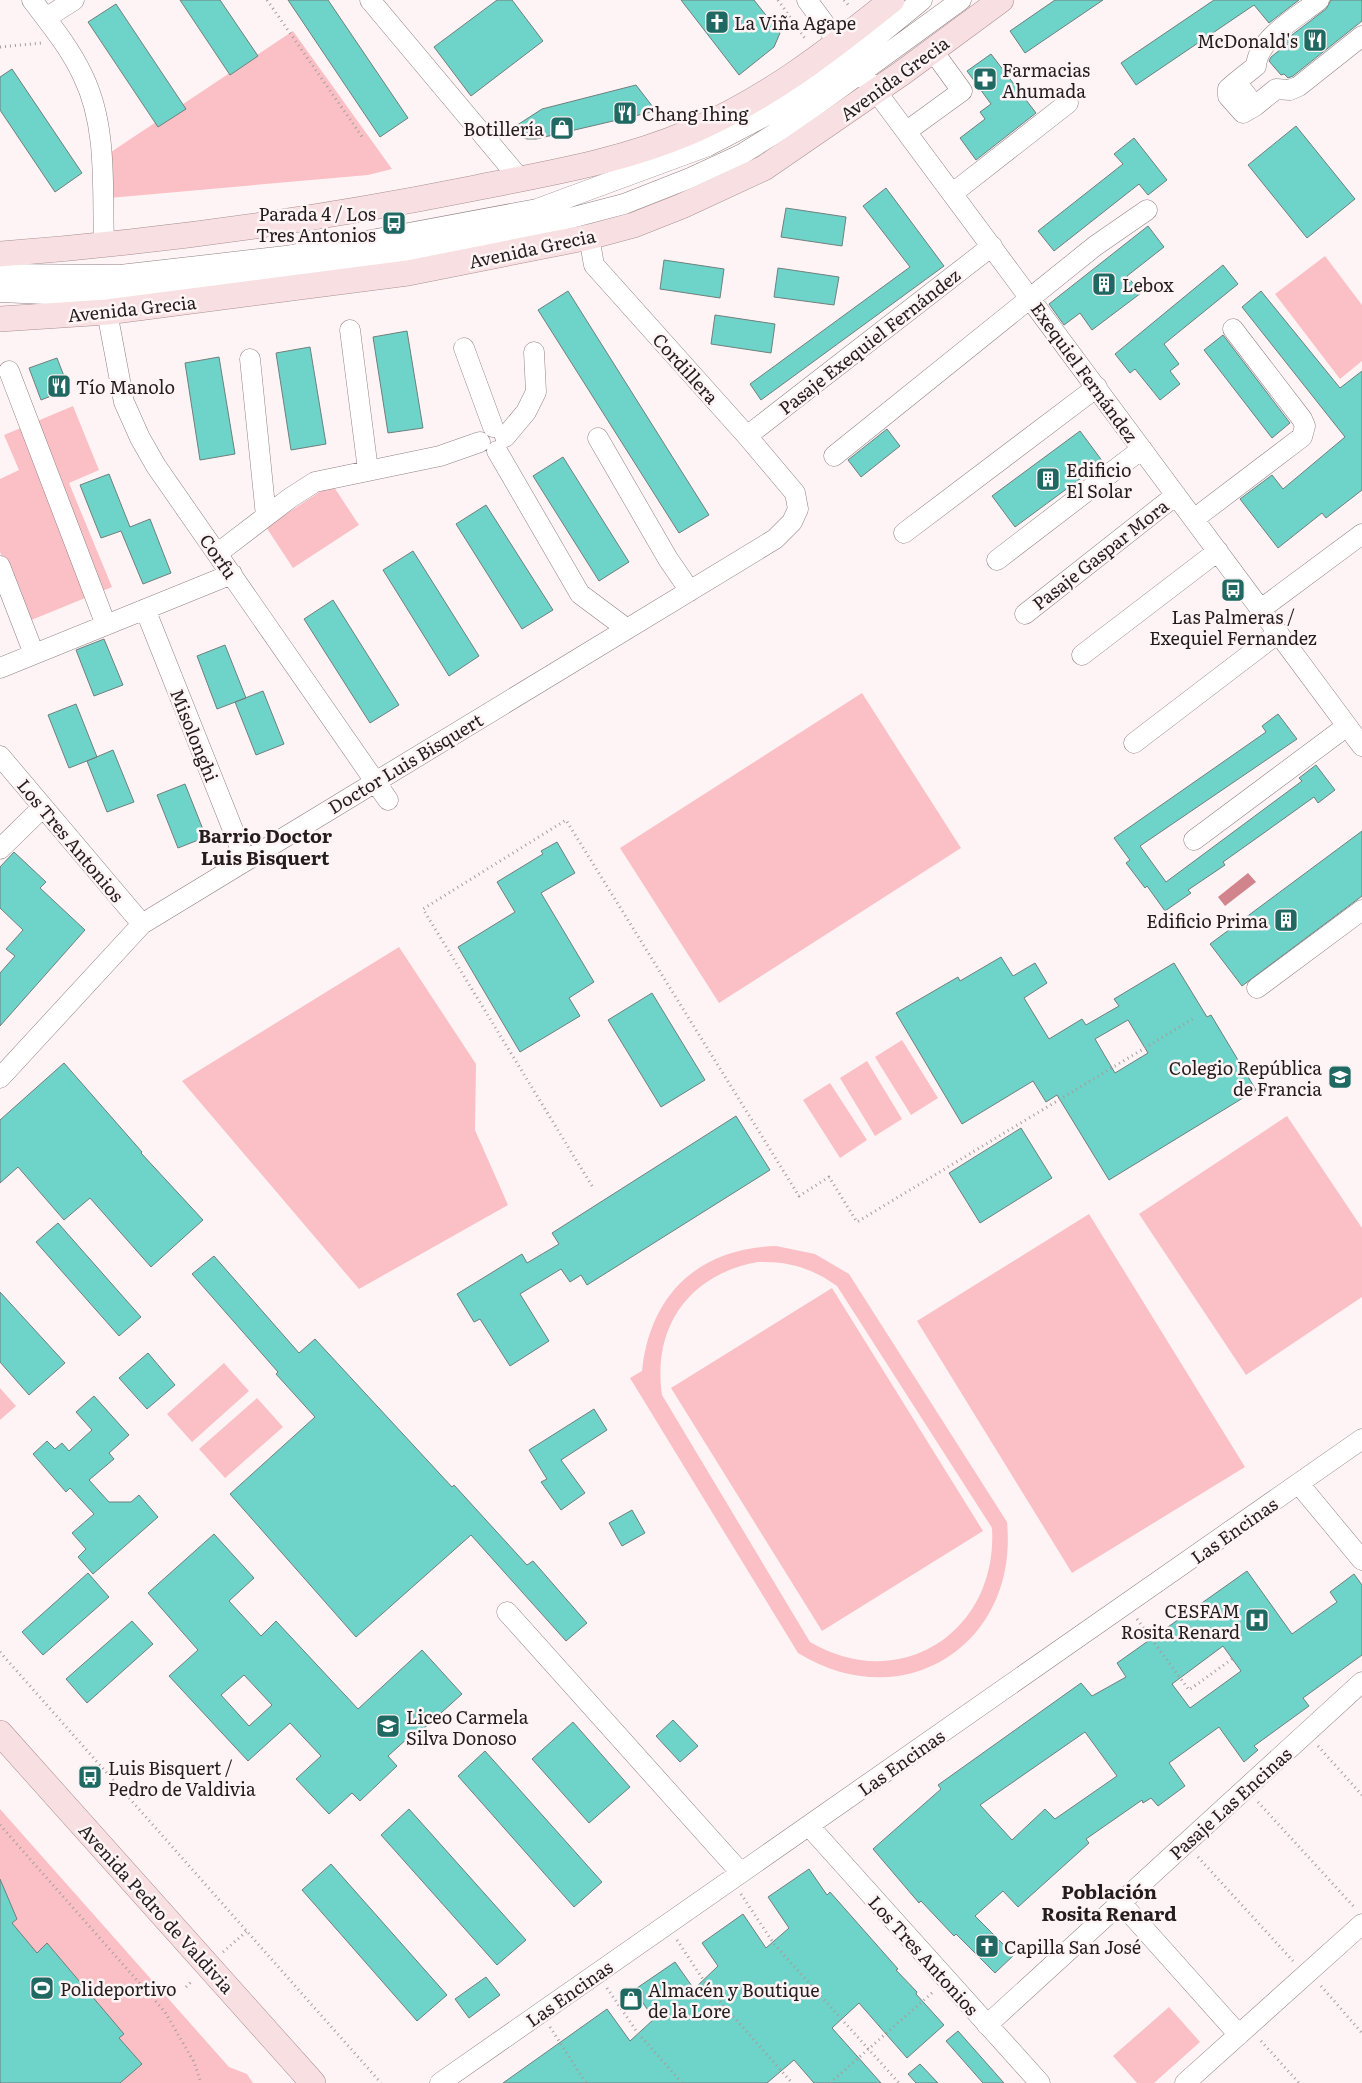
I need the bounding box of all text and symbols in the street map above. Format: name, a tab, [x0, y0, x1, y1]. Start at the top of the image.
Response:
church icon: La Viña Agape	[704, 9, 730, 35]
place label: La Viña Agape	[734, 9, 856, 36]
place label: McDonald's	[1197, 27, 1298, 54]
restaurant icon: McDonald's	[1302, 27, 1328, 53]
street label: Avenida Grecia	[834, 29, 954, 127]
place label: Farmacias Ahumada	[1002, 56, 1090, 104]
pharmacy icon: Farmacias Ahumada	[972, 66, 998, 92]
restaurant icon: Chang Ihing	[612, 100, 638, 126]
place label: Chang Ihing	[642, 100, 750, 127]
place label: Botillería	[463, 115, 544, 142]
shop icon: Botillería	[549, 115, 575, 141]
place label: Parada 4 / Los Tres Antonios	[256, 200, 376, 248]
bus stop icon: Parada 4 / Los Tres Antonios	[381, 210, 407, 236]
street label: Avenida Grecia	[466, 221, 598, 275]
street label: Pasaje Exequiel Fernández	[772, 261, 966, 421]
building icon: Lebox	[1091, 271, 1117, 297]
place label: Lebox	[1122, 271, 1174, 298]
street label: Avenida Grecia	[66, 288, 198, 328]
street label: Exequiel Fernández	[1025, 296, 1145, 448]
street label: Cordillera	[647, 326, 726, 410]
restaurant icon: Tío Manolo	[46, 373, 72, 399]
place label: Tío Manolo	[76, 373, 175, 400]
place label: Edificio El Solar	[1066, 456, 1133, 504]
building icon: Edificio El Solar	[1035, 466, 1061, 492]
street label: Pasaje Gaspar Mora	[1026, 492, 1174, 616]
street label: Corfu	[194, 528, 244, 584]
bus stop icon: Las Palmeras / Exequiel Fernandez	[1220, 577, 1246, 603]
place label: Las Palmeras / Exequiel Fernandez	[1149, 603, 1317, 651]
street label: Misolonghi	[164, 684, 226, 786]
street label: Doctor Luis Bisquert	[323, 706, 488, 820]
street label: Los Tres Antonios	[11, 772, 131, 908]
district label: Barrio Doctor Luis Bisquert	[198, 821, 333, 871]
place label: Edificio Prima	[1146, 907, 1268, 934]
building icon: Edificio Prima	[1273, 907, 1299, 933]
place label: Colegio República de Francia	[1169, 1054, 1322, 1102]
school or university icon: Colegio República de Francia	[1327, 1064, 1353, 1090]
street label: Las Encinas	[1185, 1490, 1283, 1570]
place label: CESFAM Rosita Renard	[1121, 1597, 1240, 1645]
hospital icon: CESFAM Rosita Renard	[1244, 1607, 1270, 1633]
place label: Liceo Carmela Silva Donoso	[406, 1703, 529, 1751]
school or university icon: Liceo Carmela Silva Donoso	[375, 1713, 401, 1739]
street label: Las Encinas	[852, 1722, 950, 1802]
street label: Pasaje Las Encinas	[1163, 1740, 1297, 1866]
place label: Luis Bisquert / Pedro de Valdivia	[108, 1754, 256, 1802]
bus stop icon: Luis Bisquert / Pedro de Valdivia	[77, 1764, 103, 1790]
street label: Avenida Pedro de Valdivia	[73, 1817, 241, 1999]
district label: Población Rosita Renard	[1041, 1877, 1177, 1927]
street label: Los Tres Antonios	[863, 1889, 985, 2021]
church icon: Capilla San José	[974, 1933, 1000, 1959]
place label: Capilla San José	[1004, 1933, 1141, 1960]
street label: Las Encinas	[520, 1953, 618, 2033]
sports icon: Polideportivo	[29, 1975, 55, 2001]
place label: Polideportivo	[60, 1975, 177, 2002]
place label: Almacén y Boutique de la Lore	[648, 1976, 820, 2024]
shop icon: Almacén y Boutique de la Lore	[618, 1986, 644, 2012]

